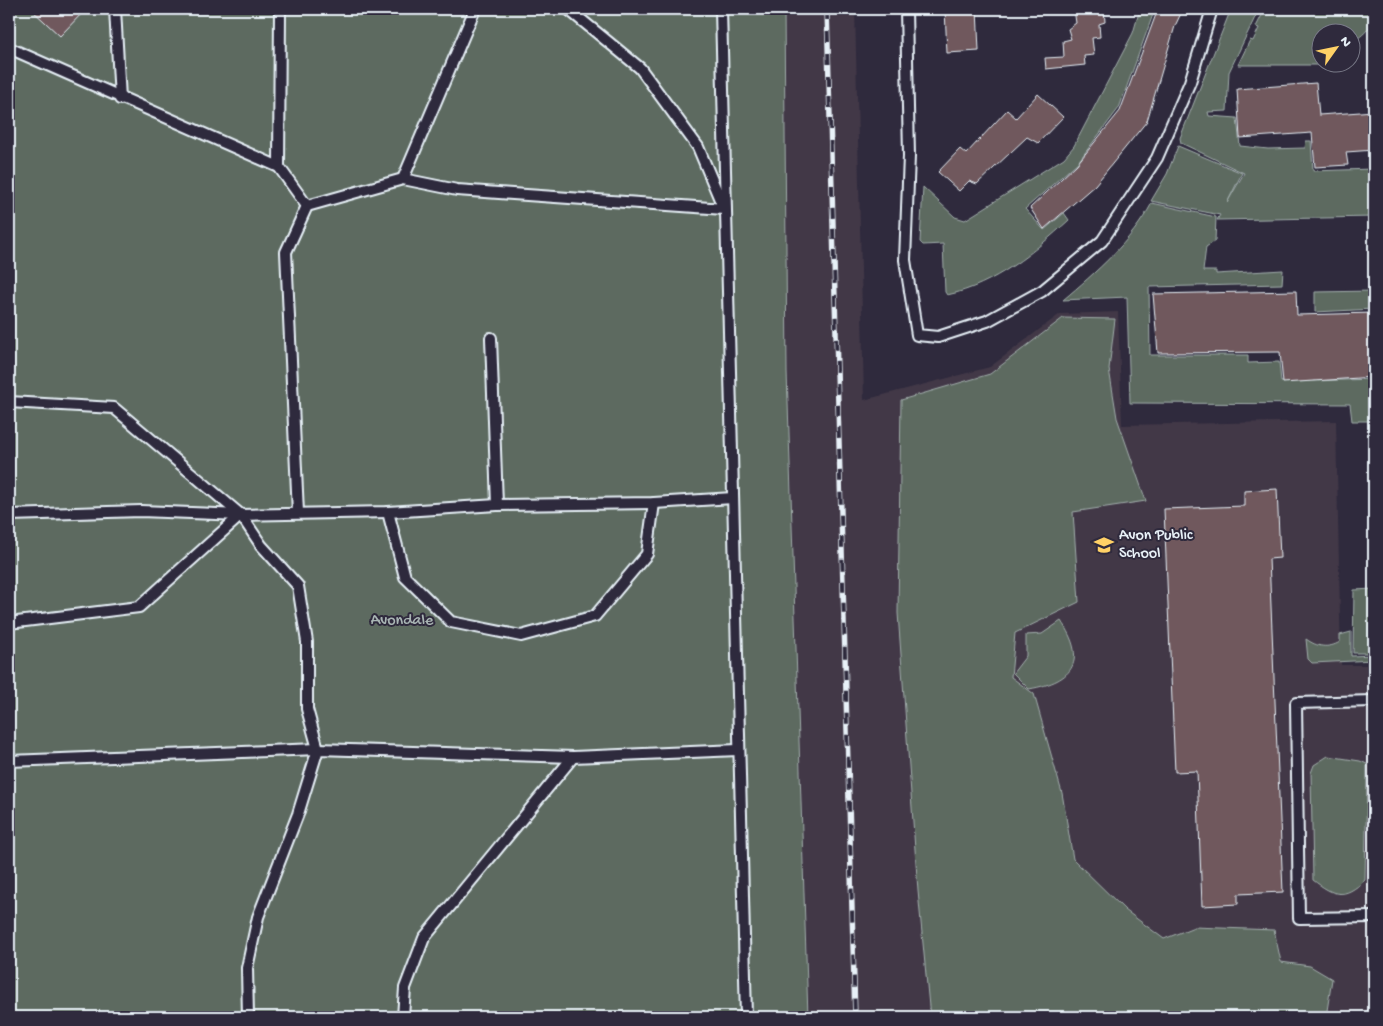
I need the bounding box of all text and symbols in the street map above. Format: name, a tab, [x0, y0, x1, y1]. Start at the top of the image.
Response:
north arrow	[1310, 22, 1360, 72]
text: N	[1335, 34, 1354, 51]
place label: Avon Public School	[1119, 527, 1193, 564]
school or university icon: Avon Public School	[1093, 534, 1115, 556]
park label: Avondale	[371, 612, 434, 631]

